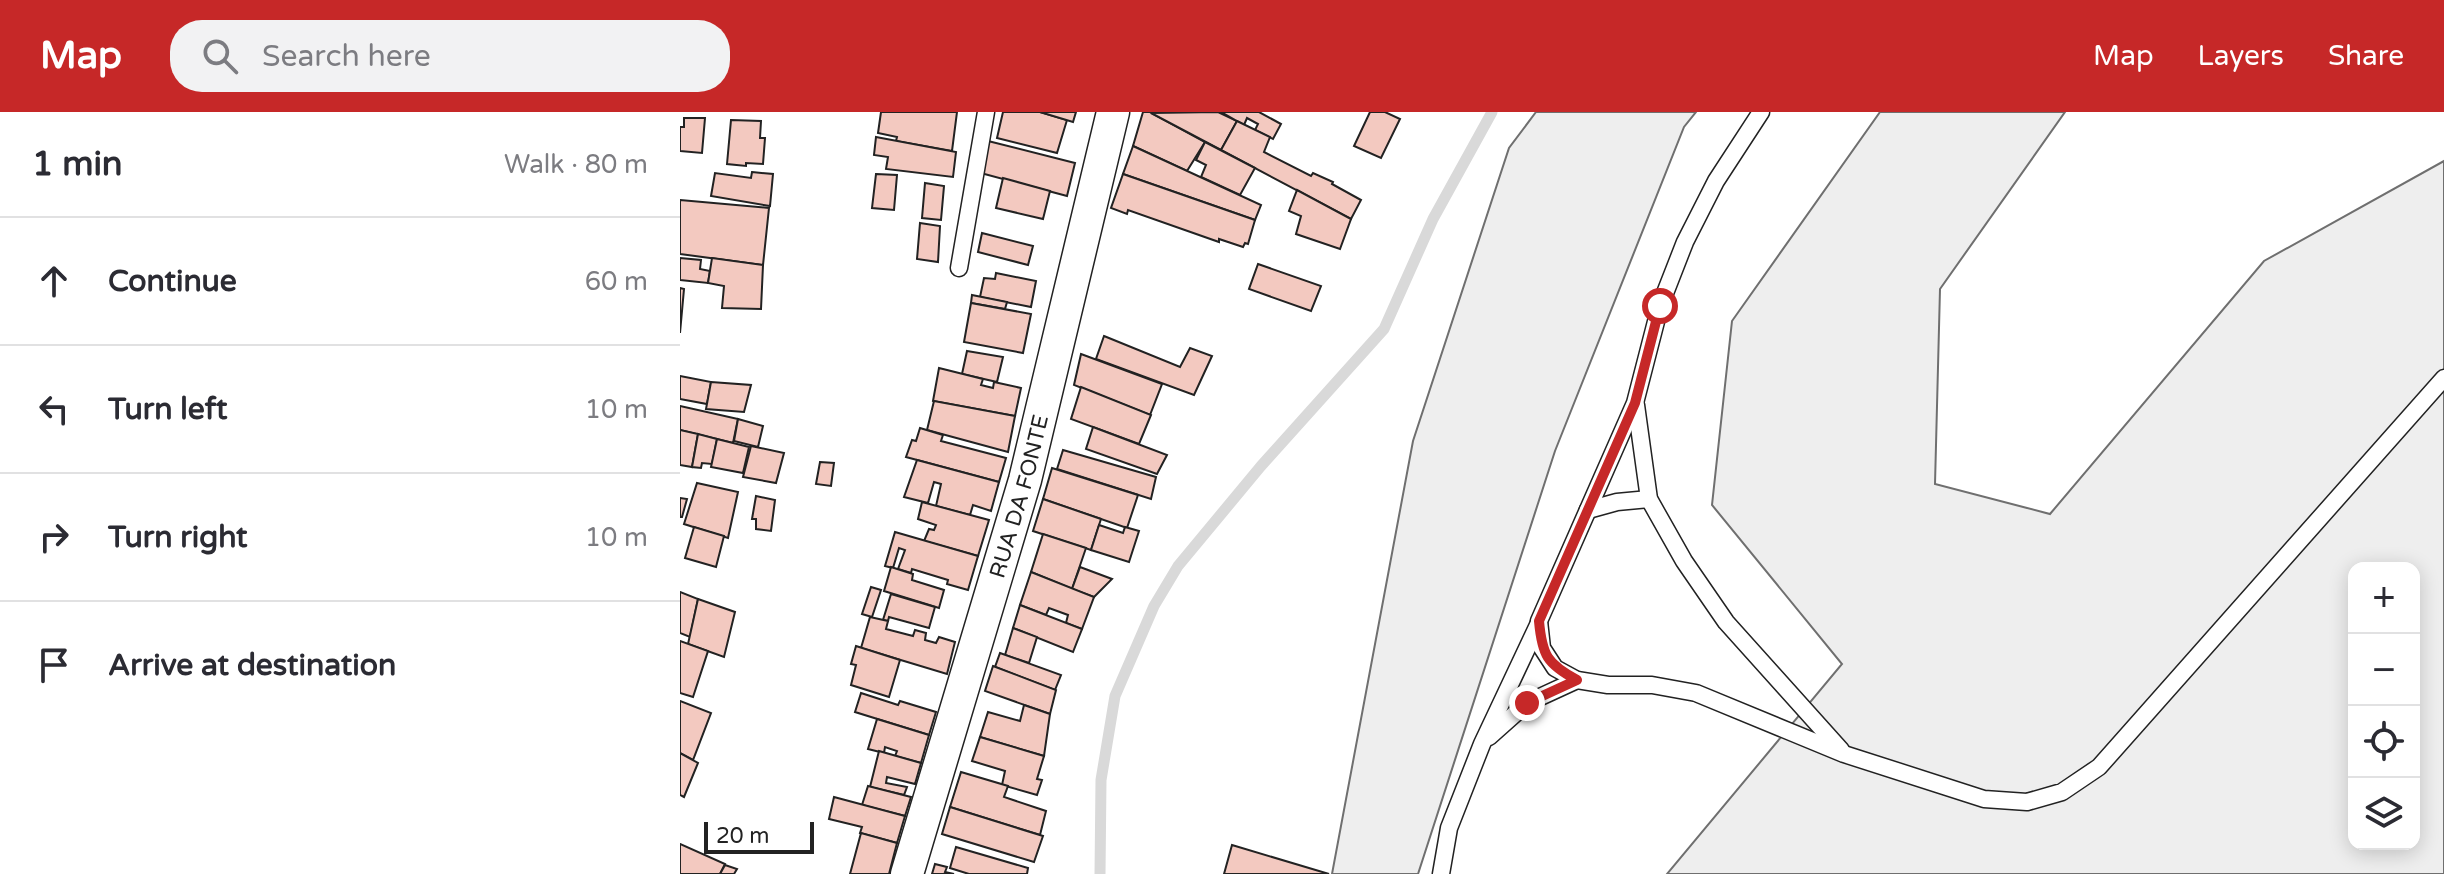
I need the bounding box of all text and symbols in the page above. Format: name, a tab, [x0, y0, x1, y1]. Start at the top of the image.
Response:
search box	[170, 20, 730, 92]
text: Map	[40, 33, 122, 79]
icon: search	[198, 34, 242, 78]
text: Search here	[262, 38, 431, 75]
text: Map	[2093, 39, 2154, 73]
text: Layers	[2198, 39, 2284, 73]
text: Share	[2328, 39, 2404, 73]
text: 1 min	[32, 144, 123, 185]
text: Walk · 80 m	[504, 149, 648, 180]
icon: ahead	[32, 259, 76, 303]
text: Continue	[108, 263, 237, 300]
text: 60 m	[585, 266, 648, 297]
route start	[1642, 288, 1678, 324]
icon: left	[32, 387, 76, 431]
text: Turn left	[108, 391, 227, 428]
text: 10 m	[585, 394, 648, 425]
street label: RUA DA FONTE	[984, 412, 1054, 581]
icon: right	[32, 515, 76, 559]
text: Turn right	[108, 519, 248, 556]
text: 10 m	[585, 522, 648, 553]
map controls	[2348, 562, 2420, 850]
button: +	[2348, 562, 2420, 634]
button: −	[2348, 634, 2420, 706]
icon: arrive	[32, 643, 76, 687]
text: Arrive at destination	[108, 647, 396, 684]
route end	[1509, 685, 1545, 721]
button: locate	[2348, 706, 2420, 778]
button: layers	[2348, 778, 2420, 850]
scale bar	[704, 818, 814, 854]
text: 20 m	[716, 823, 770, 849]

